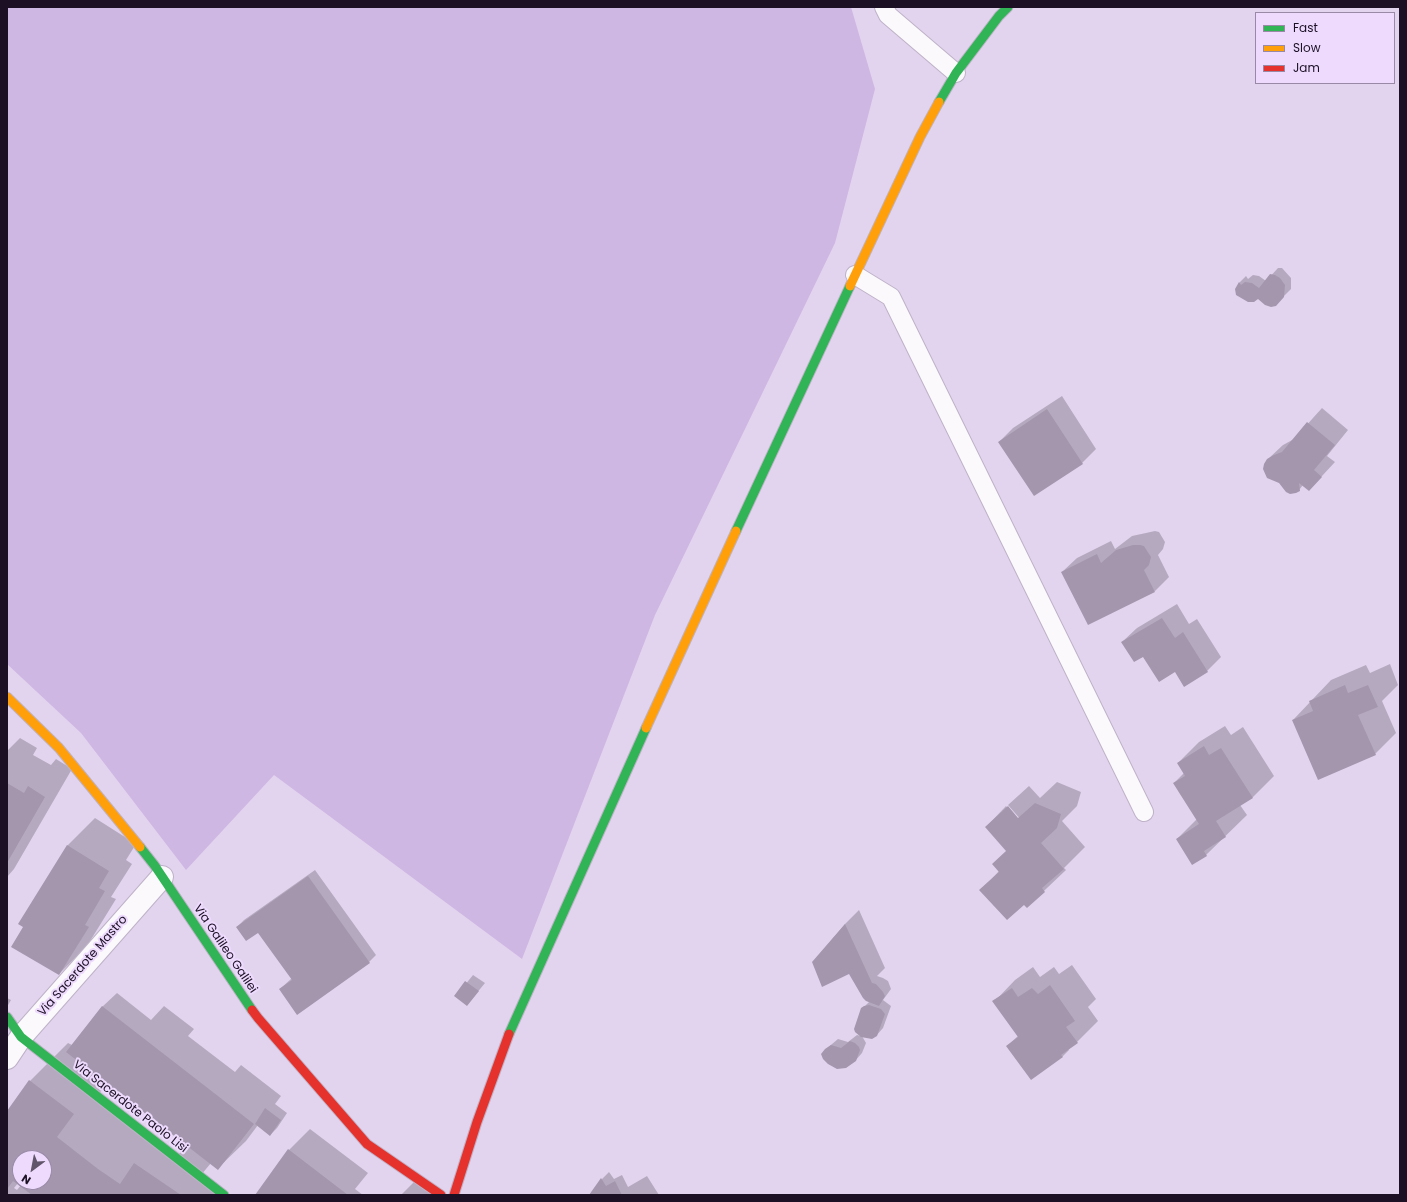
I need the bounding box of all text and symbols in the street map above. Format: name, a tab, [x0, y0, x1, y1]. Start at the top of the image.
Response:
legend	[1255, 12, 1395, 84]
text: Fast	[1293, 19, 1318, 36]
text: Slow	[1293, 39, 1321, 56]
text: Jam	[1293, 59, 1320, 76]
street label: Via Galileo Galilei	[190, 902, 260, 996]
street label: Via Sacerdote Mastro	[35, 913, 131, 1019]
street label: Via Sacerdote Paolo Lisi	[70, 1058, 190, 1156]
north arrow	[12, 1150, 52, 1190]
text: N	[18, 1170, 34, 1188]

